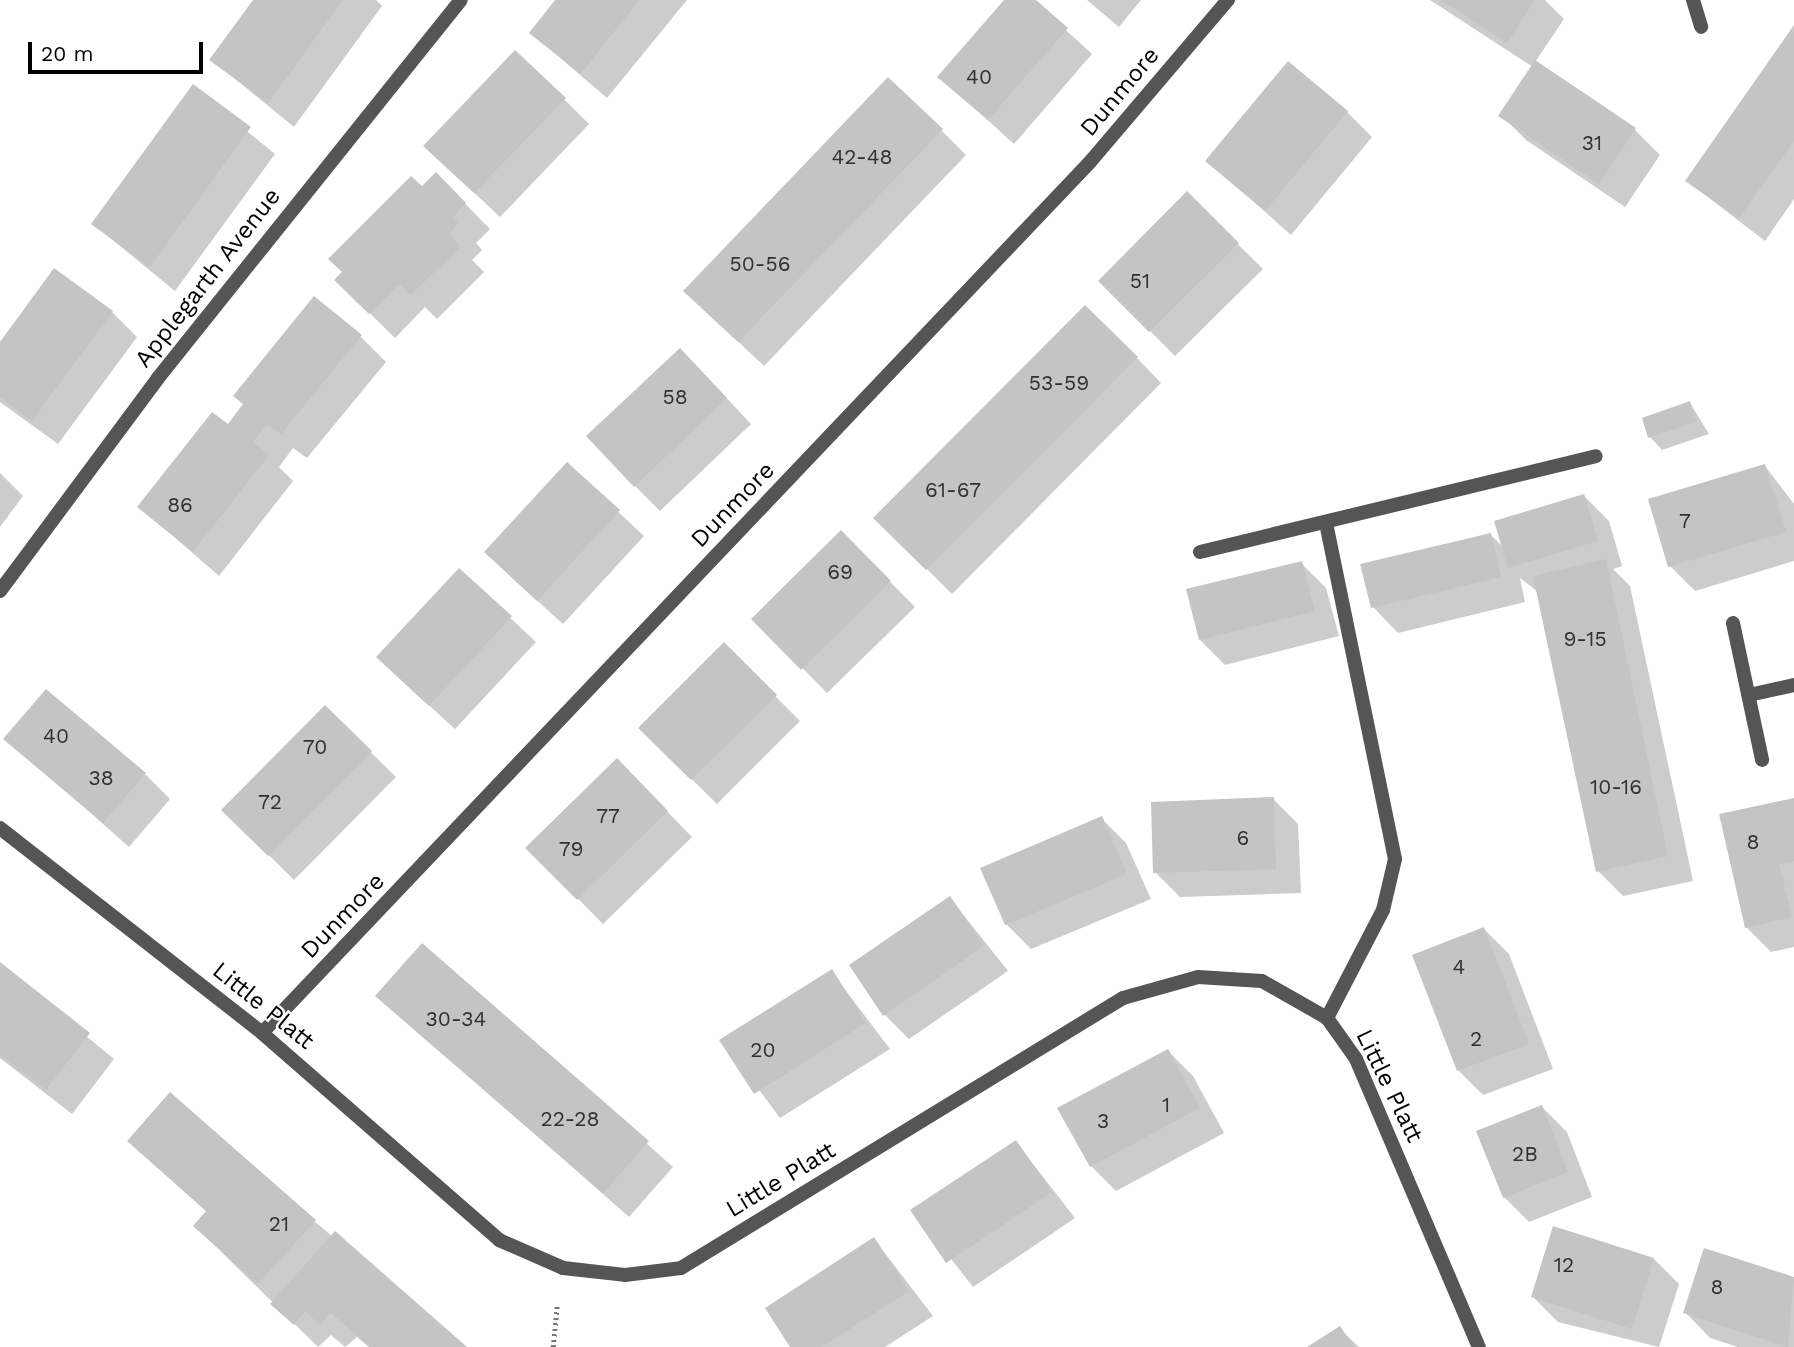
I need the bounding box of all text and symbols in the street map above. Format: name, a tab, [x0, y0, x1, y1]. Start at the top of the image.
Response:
scale bar	[32, 28, 206, 72]
text: 20 m	[41, 41, 93, 66]
street label: Dunmore	[1074, 42, 1166, 142]
house number: 40	[966, 64, 992, 90]
house number: 31	[1582, 130, 1602, 156]
house number: 42-48	[831, 144, 893, 170]
street label: Applegarth Avenue	[129, 182, 287, 374]
house number: 50-56	[730, 251, 790, 277]
house number: 51	[1130, 268, 1150, 294]
house number: 53-59	[1029, 370, 1089, 396]
house number: 58	[662, 384, 688, 410]
street label: Dunmore	[685, 456, 781, 554]
house number: 61-67	[925, 477, 981, 503]
house number: 86	[167, 492, 193, 518]
house number: 7	[1679, 508, 1691, 534]
house number: 69	[827, 559, 853, 585]
house number: 9-15	[1563, 626, 1607, 652]
house number: 40	[43, 723, 69, 749]
house number: 70	[303, 734, 327, 760]
house number: 38	[88, 765, 114, 791]
house number: 10-16	[1590, 774, 1642, 800]
house number: 72	[258, 789, 282, 815]
house number: 77	[596, 803, 620, 829]
house number: 6	[1237, 825, 1249, 851]
house number: 8	[1747, 829, 1759, 855]
house number: 79	[559, 836, 583, 862]
street label: Dunmore	[295, 867, 391, 965]
house number: 4	[1453, 954, 1465, 980]
street label: Little Platt	[206, 956, 320, 1056]
house number: 30-34	[426, 1006, 486, 1032]
street label: Little Platt	[1349, 1025, 1429, 1147]
house number: 2	[1470, 1026, 1482, 1052]
house number: 20	[750, 1037, 776, 1063]
house number: 1	[1162, 1092, 1170, 1118]
house number: 22-28	[540, 1106, 600, 1132]
house number: 3	[1097, 1108, 1109, 1134]
street label: Little Platt	[721, 1136, 841, 1224]
house number: 2B	[1512, 1141, 1538, 1167]
house number: 21	[269, 1211, 289, 1237]
house number: 12	[1554, 1252, 1574, 1278]
house number: 8	[1711, 1274, 1723, 1300]

